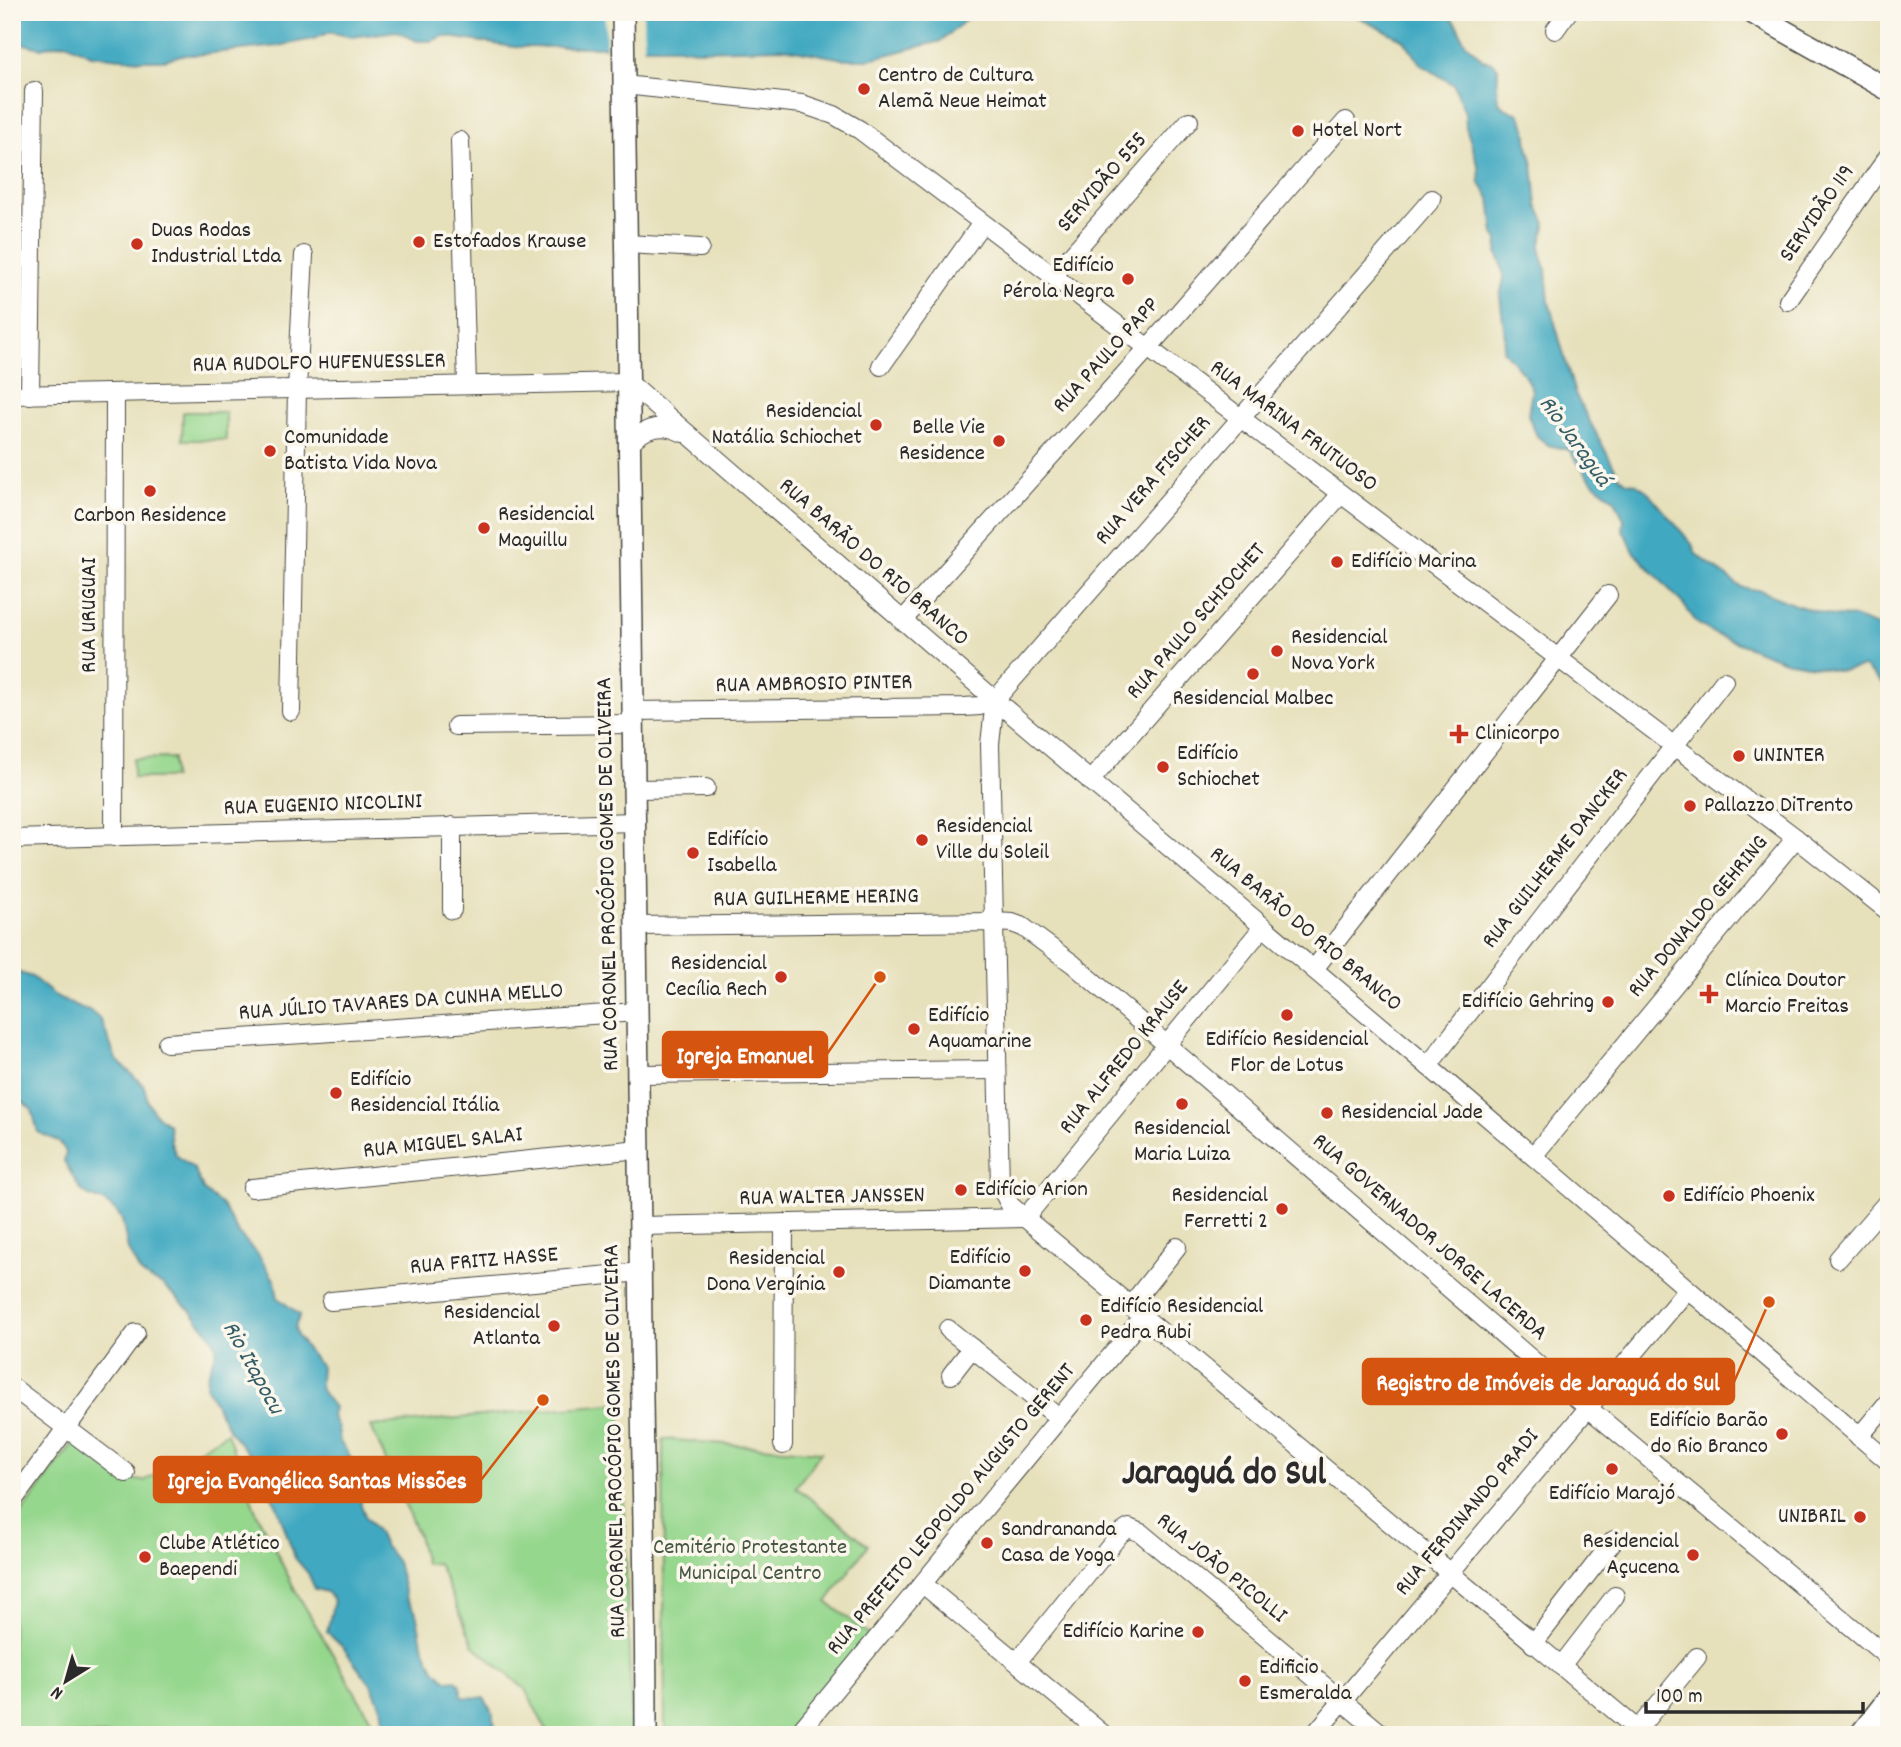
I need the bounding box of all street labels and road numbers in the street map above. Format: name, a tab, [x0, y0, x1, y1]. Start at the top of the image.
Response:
street label: SERVIDÃO 555	[1050, 125, 1156, 241]
street label: SERVIDÃO 119	[1772, 158, 1864, 270]
street label: RUA PAULO PAPP	[1046, 291, 1168, 421]
street label: RUA RUDOLFO HUFENUESSLER	[192, 345, 446, 383]
street label: RUA MARINA FRUTUOSO	[1202, 353, 1384, 501]
street label: RUA VERA FISCHER	[1088, 409, 1220, 553]
street label: RUA BARÃO DO RIO BRANCO	[771, 471, 975, 655]
street label: RUA PAULO SCHIOCHET	[1119, 536, 1275, 708]
street label: RUA URUGUAI	[74, 557, 107, 673]
street label: RUA AMBROSIO PINTER	[715, 667, 913, 703]
street label: RUA CORONEL PROCÓPIO GOMES DE OLIVEIRA	[589, 677, 629, 1071]
street label: RUA GUILHERME DANCKER	[1475, 762, 1637, 956]
street label: RUA EUGENIO NICOLINI	[223, 786, 423, 826]
street label: RUA DONALDO GEHRING	[1621, 828, 1777, 1006]
street label: RUA BARÃO DO RIO BRANCO	[1201, 839, 1409, 1021]
street label: RUA GUILHERME HERING	[713, 881, 919, 917]
street label: RUA ALFREDO KRAUSE	[1052, 973, 1198, 1142]
street label: RUA JÚLIO TAVARES DA CUNHA MELLO	[238, 975, 564, 1031]
street label: RUA MIGUEL SALAI	[362, 1119, 524, 1169]
street label: RUA GOVERNADOR JORGE LACERDA	[1304, 1126, 1554, 1350]
street label: RUA WALTER JANSSEN	[739, 1180, 925, 1216]
street label: RUA FRITZ HASSE	[409, 1239, 560, 1285]
street label: RUA CORONEL PROCÓPIO GOMES DE OLIVEIRA	[596, 1244, 636, 1638]
street label: RUA PREFEITO LEOPOLDO AUGUSTO GERENT	[820, 1357, 1084, 1663]
street label: RUA FERDINANDO PRADI	[1388, 1422, 1548, 1604]
street label: RUA JOÃO PICOLLI	[1148, 1506, 1294, 1632]

